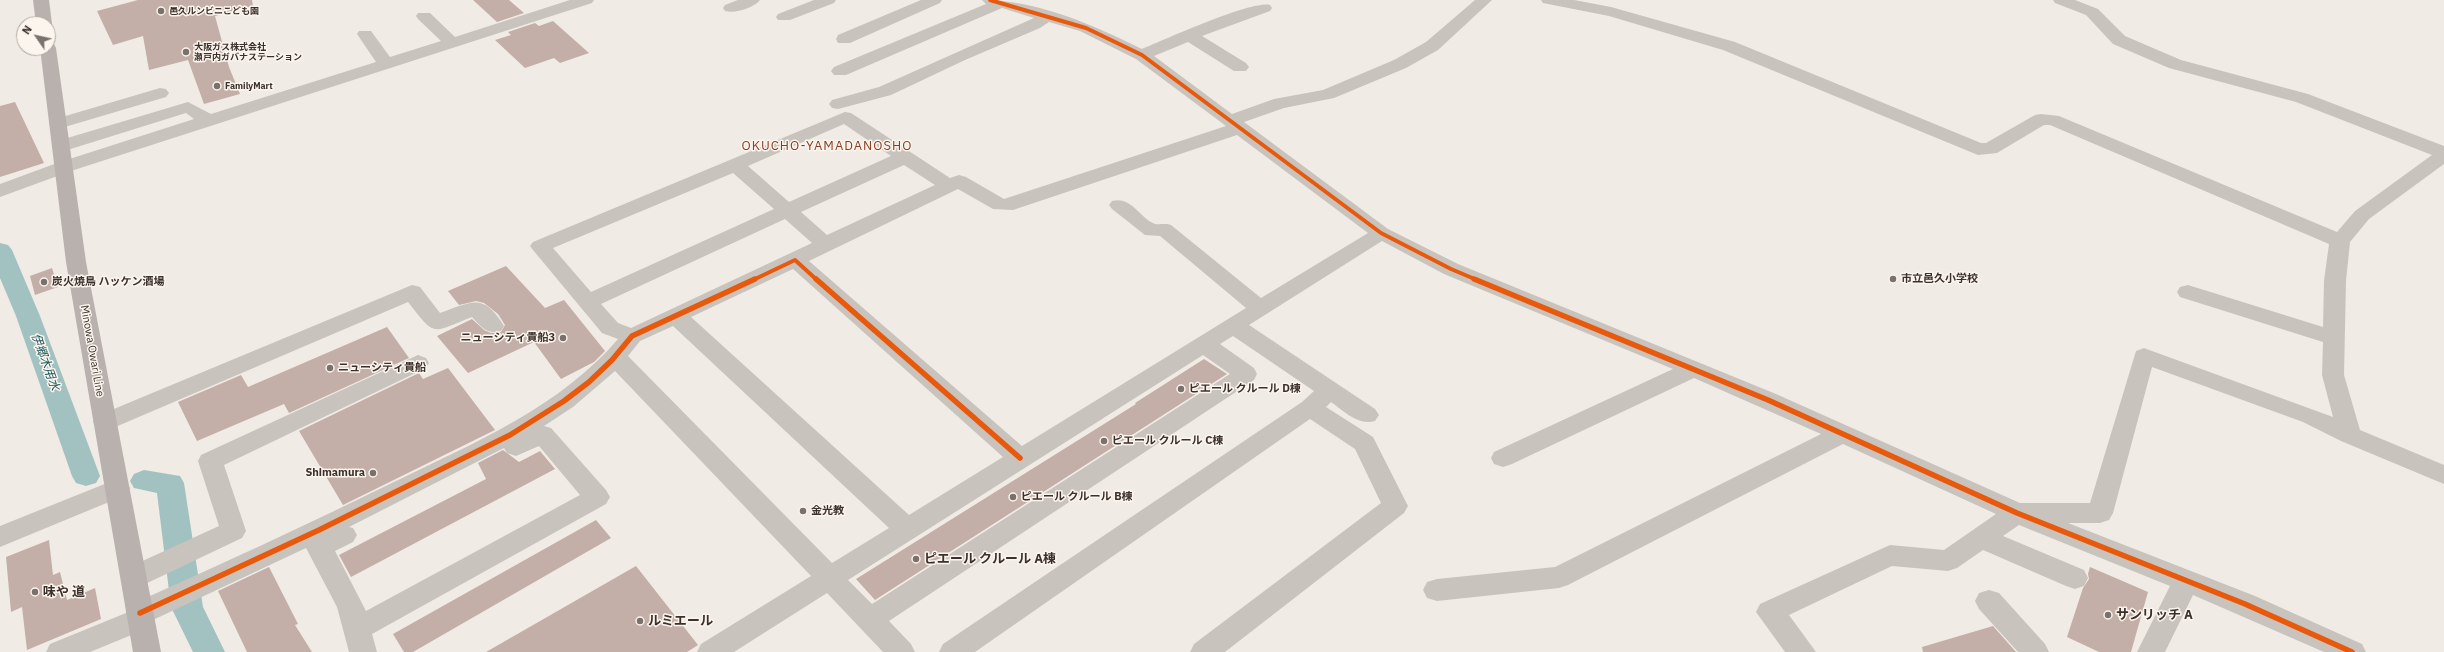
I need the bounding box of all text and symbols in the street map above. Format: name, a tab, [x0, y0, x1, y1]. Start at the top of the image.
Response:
marker: 邑久ルンビニこども園	[156, 6, 166, 16]
place label: 邑久ルンビニこども園	[169, 6, 259, 16]
north arrow	[16, 16, 56, 56]
text: N	[19, 23, 35, 37]
place label: 大阪ガス株式会社 瀬戸内ガバナステーション	[194, 42, 302, 63]
marker: 大阪ガス株式会社 瀬戸内ガバナステーション	[181, 47, 191, 57]
marker: FamilyMart	[212, 81, 222, 91]
place label: FamilyMart	[225, 81, 273, 91]
district label: OKUCHO-YAMADANOSHO	[742, 138, 912, 154]
place label: 市立邑久小学校	[1901, 272, 1978, 286]
marker: 市立邑久小学校	[1888, 274, 1898, 284]
place label: 炭火焼鳥 ハッケン酒場	[52, 275, 165, 289]
marker: 炭火焼鳥 ハッケン酒場	[39, 277, 49, 287]
street label: Minowa Owari Line	[77, 304, 107, 398]
water label: 伊郷木用水	[28, 331, 62, 393]
place label: ニューシティ貴船3	[460, 331, 555, 345]
marker: ニューシティ貴船3	[558, 333, 568, 343]
place label: ニューシティ貴船	[338, 361, 426, 375]
marker: ニューシティ貴船	[325, 363, 335, 373]
place label: ピエール クルール D棟	[1189, 382, 1301, 396]
marker: ピエール クルール D棟	[1176, 384, 1186, 394]
place label: ピエール クルール C棟	[1112, 434, 1223, 448]
marker: ピエール クルール C棟	[1099, 436, 1109, 446]
place label: Shimamura	[305, 466, 365, 480]
marker: Shimamura	[368, 468, 378, 478]
place label: ピエール クルール B棟	[1021, 490, 1133, 504]
marker: ピエール クルール B棟	[1008, 492, 1018, 502]
place label: 金光教	[811, 504, 844, 518]
marker: 金光教	[798, 506, 808, 516]
place label: ピエール クルール A棟	[924, 551, 1056, 567]
marker: ピエール クルール A棟	[911, 554, 921, 564]
place label: 味や 道	[43, 584, 85, 600]
marker: 味や 道	[30, 587, 40, 597]
place label: サンリッチ A	[2116, 607, 2193, 623]
marker: サンリッチ A	[2103, 610, 2113, 620]
place label: ルミエール	[648, 613, 713, 629]
marker: ルミエール	[635, 616, 645, 626]

